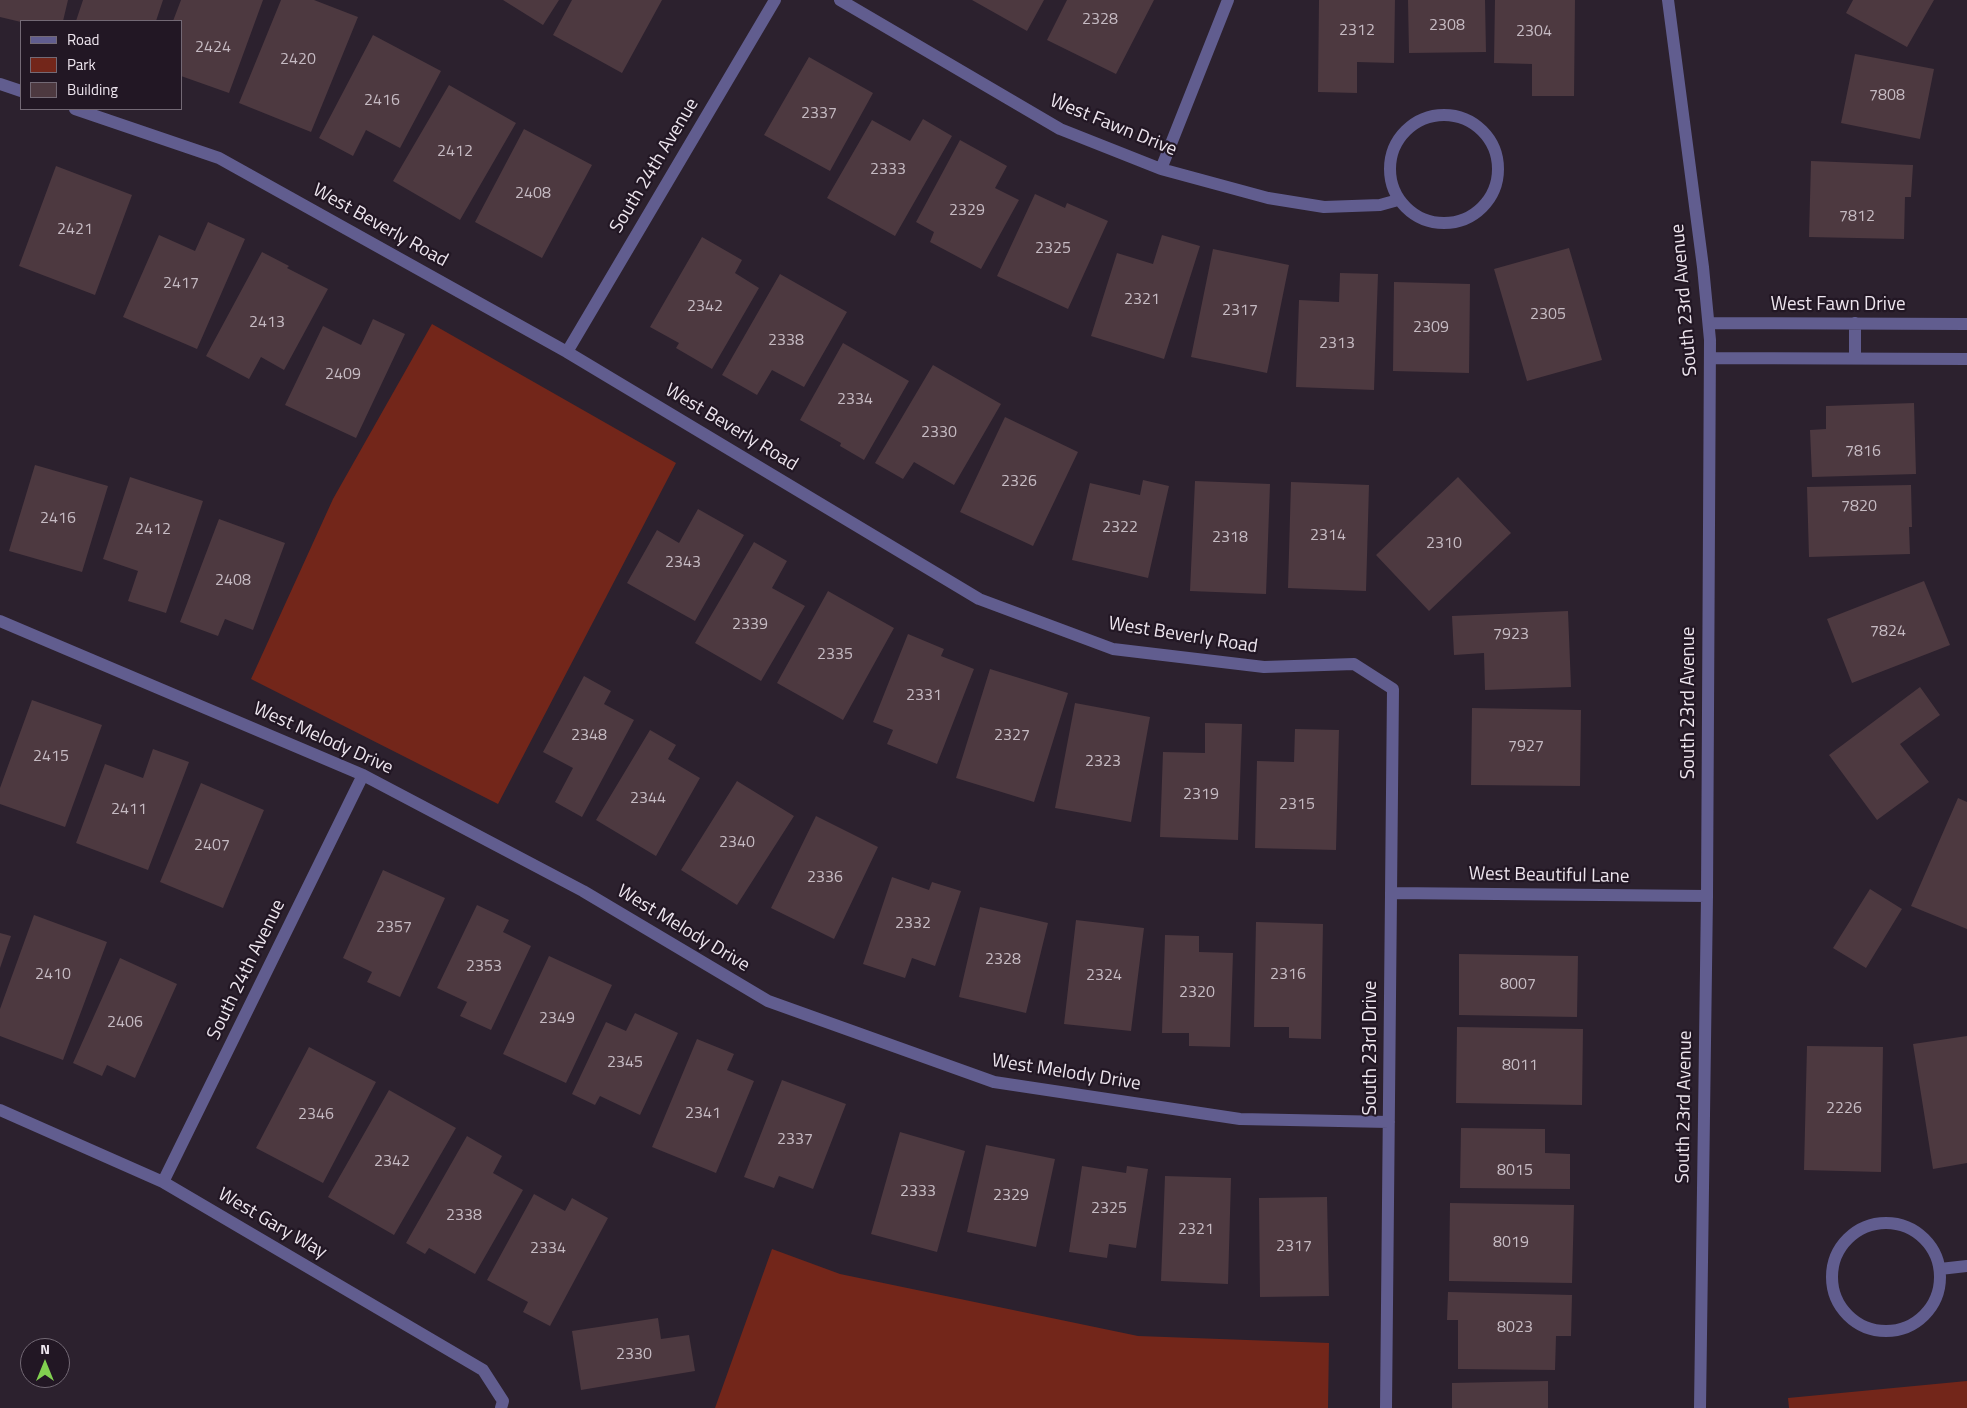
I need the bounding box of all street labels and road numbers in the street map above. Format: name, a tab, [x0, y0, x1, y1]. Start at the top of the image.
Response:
street label: West Fawn Drive	[1046, 90, 1180, 162]
street label: South 24th Avenue	[606, 94, 704, 238]
street label: West Beverly Road	[308, 179, 452, 273]
street label: South 23rd Avenue	[1667, 223, 1703, 377]
street label: West Fawn Drive	[1770, 294, 1906, 316]
street label: West Beverly Road	[660, 379, 802, 477]
street label: West Beverly Road	[1107, 613, 1259, 659]
street label: South 23rd Avenue	[1678, 627, 1700, 779]
street label: West Melody Drive	[250, 698, 396, 780]
street label: West Beautiful Lane	[1468, 863, 1630, 889]
street label: West Melody Drive	[613, 880, 753, 978]
street label: South 24th Avenue	[203, 896, 291, 1044]
street label: South 23rd Drive	[1360, 981, 1382, 1115]
street label: South 23rd Avenue	[1672, 1030, 1698, 1184]
street label: West Melody Drive	[990, 1050, 1142, 1096]
street label: West Gary Way	[213, 1184, 331, 1264]

